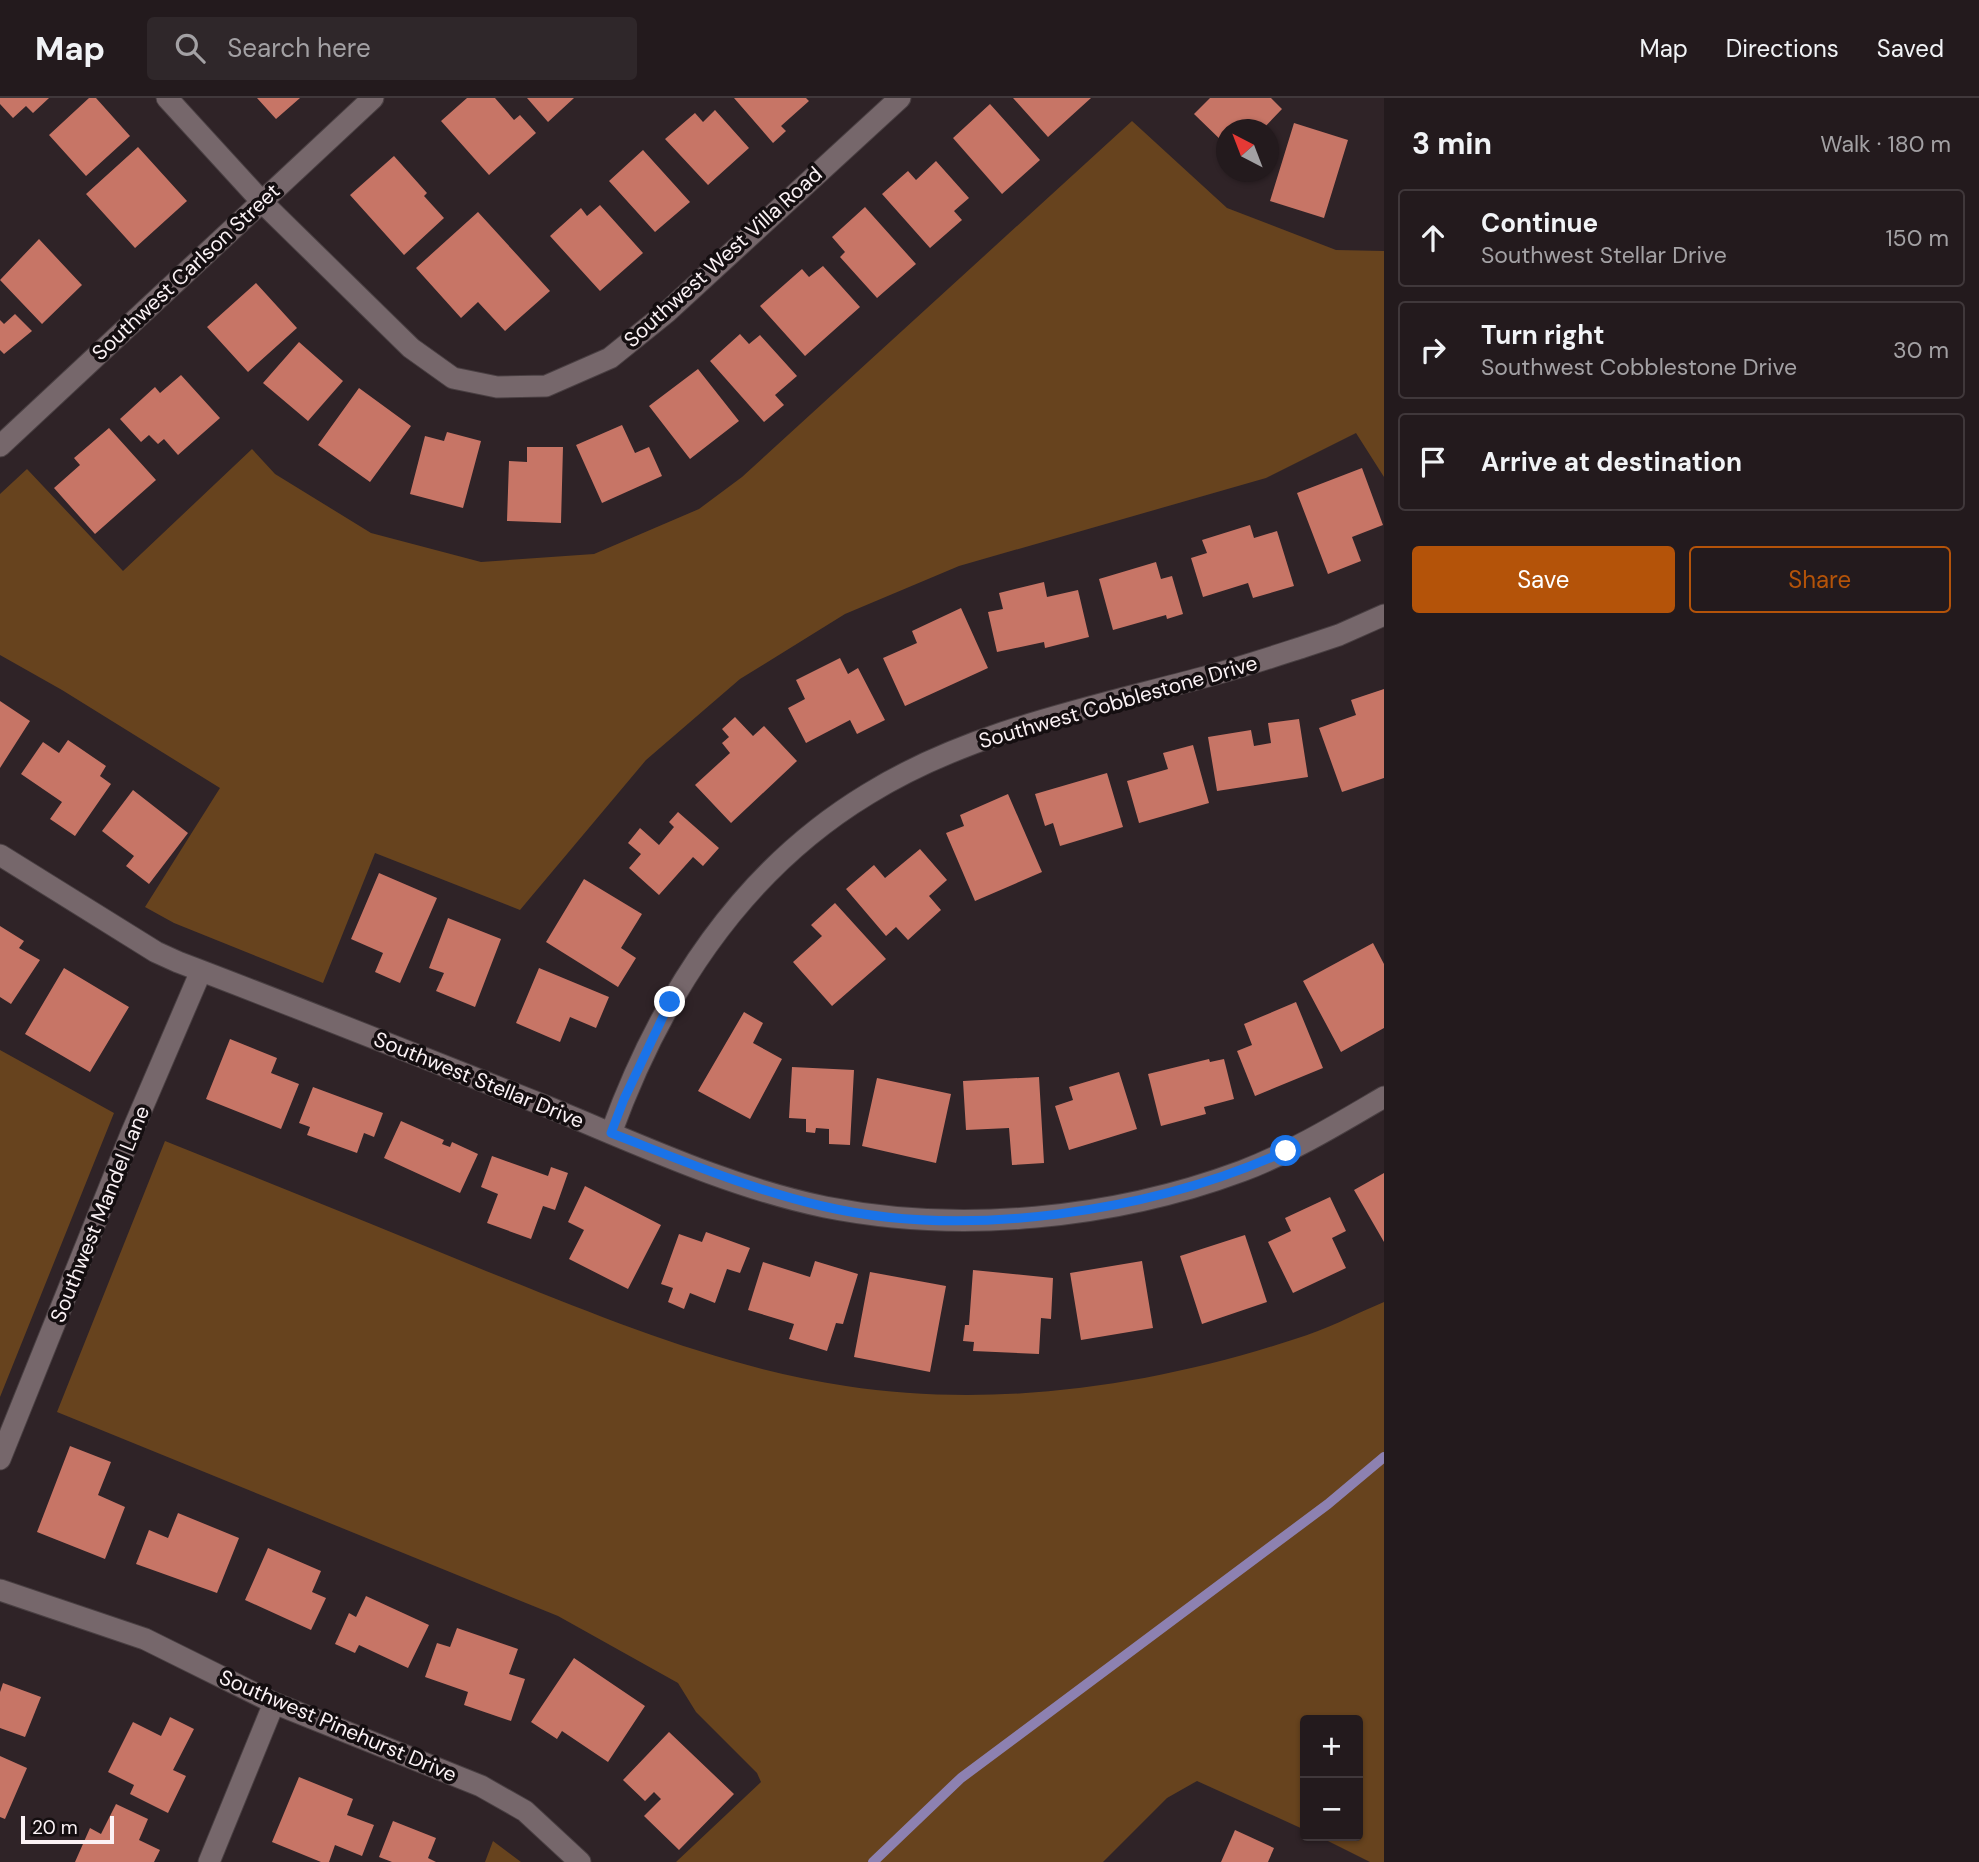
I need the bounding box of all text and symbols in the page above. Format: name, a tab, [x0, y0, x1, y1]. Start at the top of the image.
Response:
search box	[147, 17, 637, 80]
text: Map	[35, 27, 105, 70]
icon: search	[171, 29, 209, 67]
text: Search here	[227, 31, 371, 65]
text: Map	[1640, 33, 1688, 64]
text: Directions	[1726, 33, 1839, 64]
text: Saved	[1877, 33, 1944, 64]
north arrow	[1216, 119, 1279, 182]
text: 3 min	[1412, 124, 1492, 163]
text: Walk · 180 m	[1820, 129, 1951, 159]
street label: Southwest West Villa Road	[618, 160, 828, 354]
street label: Southwest Carlson Street	[86, 177, 286, 367]
text: Continue	[1481, 206, 1598, 240]
icon: ahead	[1414, 219, 1452, 257]
text: 150 m	[1885, 223, 1949, 253]
text: Southwest Stellar Drive	[1481, 240, 1727, 270]
text: Turn right	[1481, 318, 1605, 352]
icon: right	[1414, 331, 1452, 369]
text: 30 m	[1893, 335, 1949, 365]
text: Southwest Cobblestone Drive	[1481, 352, 1797, 382]
icon: arrive	[1414, 443, 1452, 481]
text: Arrive at destination	[1481, 445, 1742, 479]
button: Save	[1412, 546, 1675, 613]
button: Share	[1689, 546, 1951, 613]
street label: Southwest Cobblestone Drive	[975, 649, 1261, 755]
route end	[654, 986, 685, 1017]
street label: Southwest Stellar Drive	[370, 1025, 588, 1135]
street label: Southwest Mandel Lane	[44, 1101, 156, 1327]
route start	[1270, 1135, 1301, 1166]
street label: Southwest Pinehurst Drive	[215, 1663, 461, 1789]
map controls	[1300, 1715, 1363, 1841]
button: +	[1300, 1715, 1363, 1778]
button: −	[1300, 1778, 1363, 1841]
scale bar	[21, 1813, 114, 1845]
text: 20 m	[32, 1815, 78, 1840]

